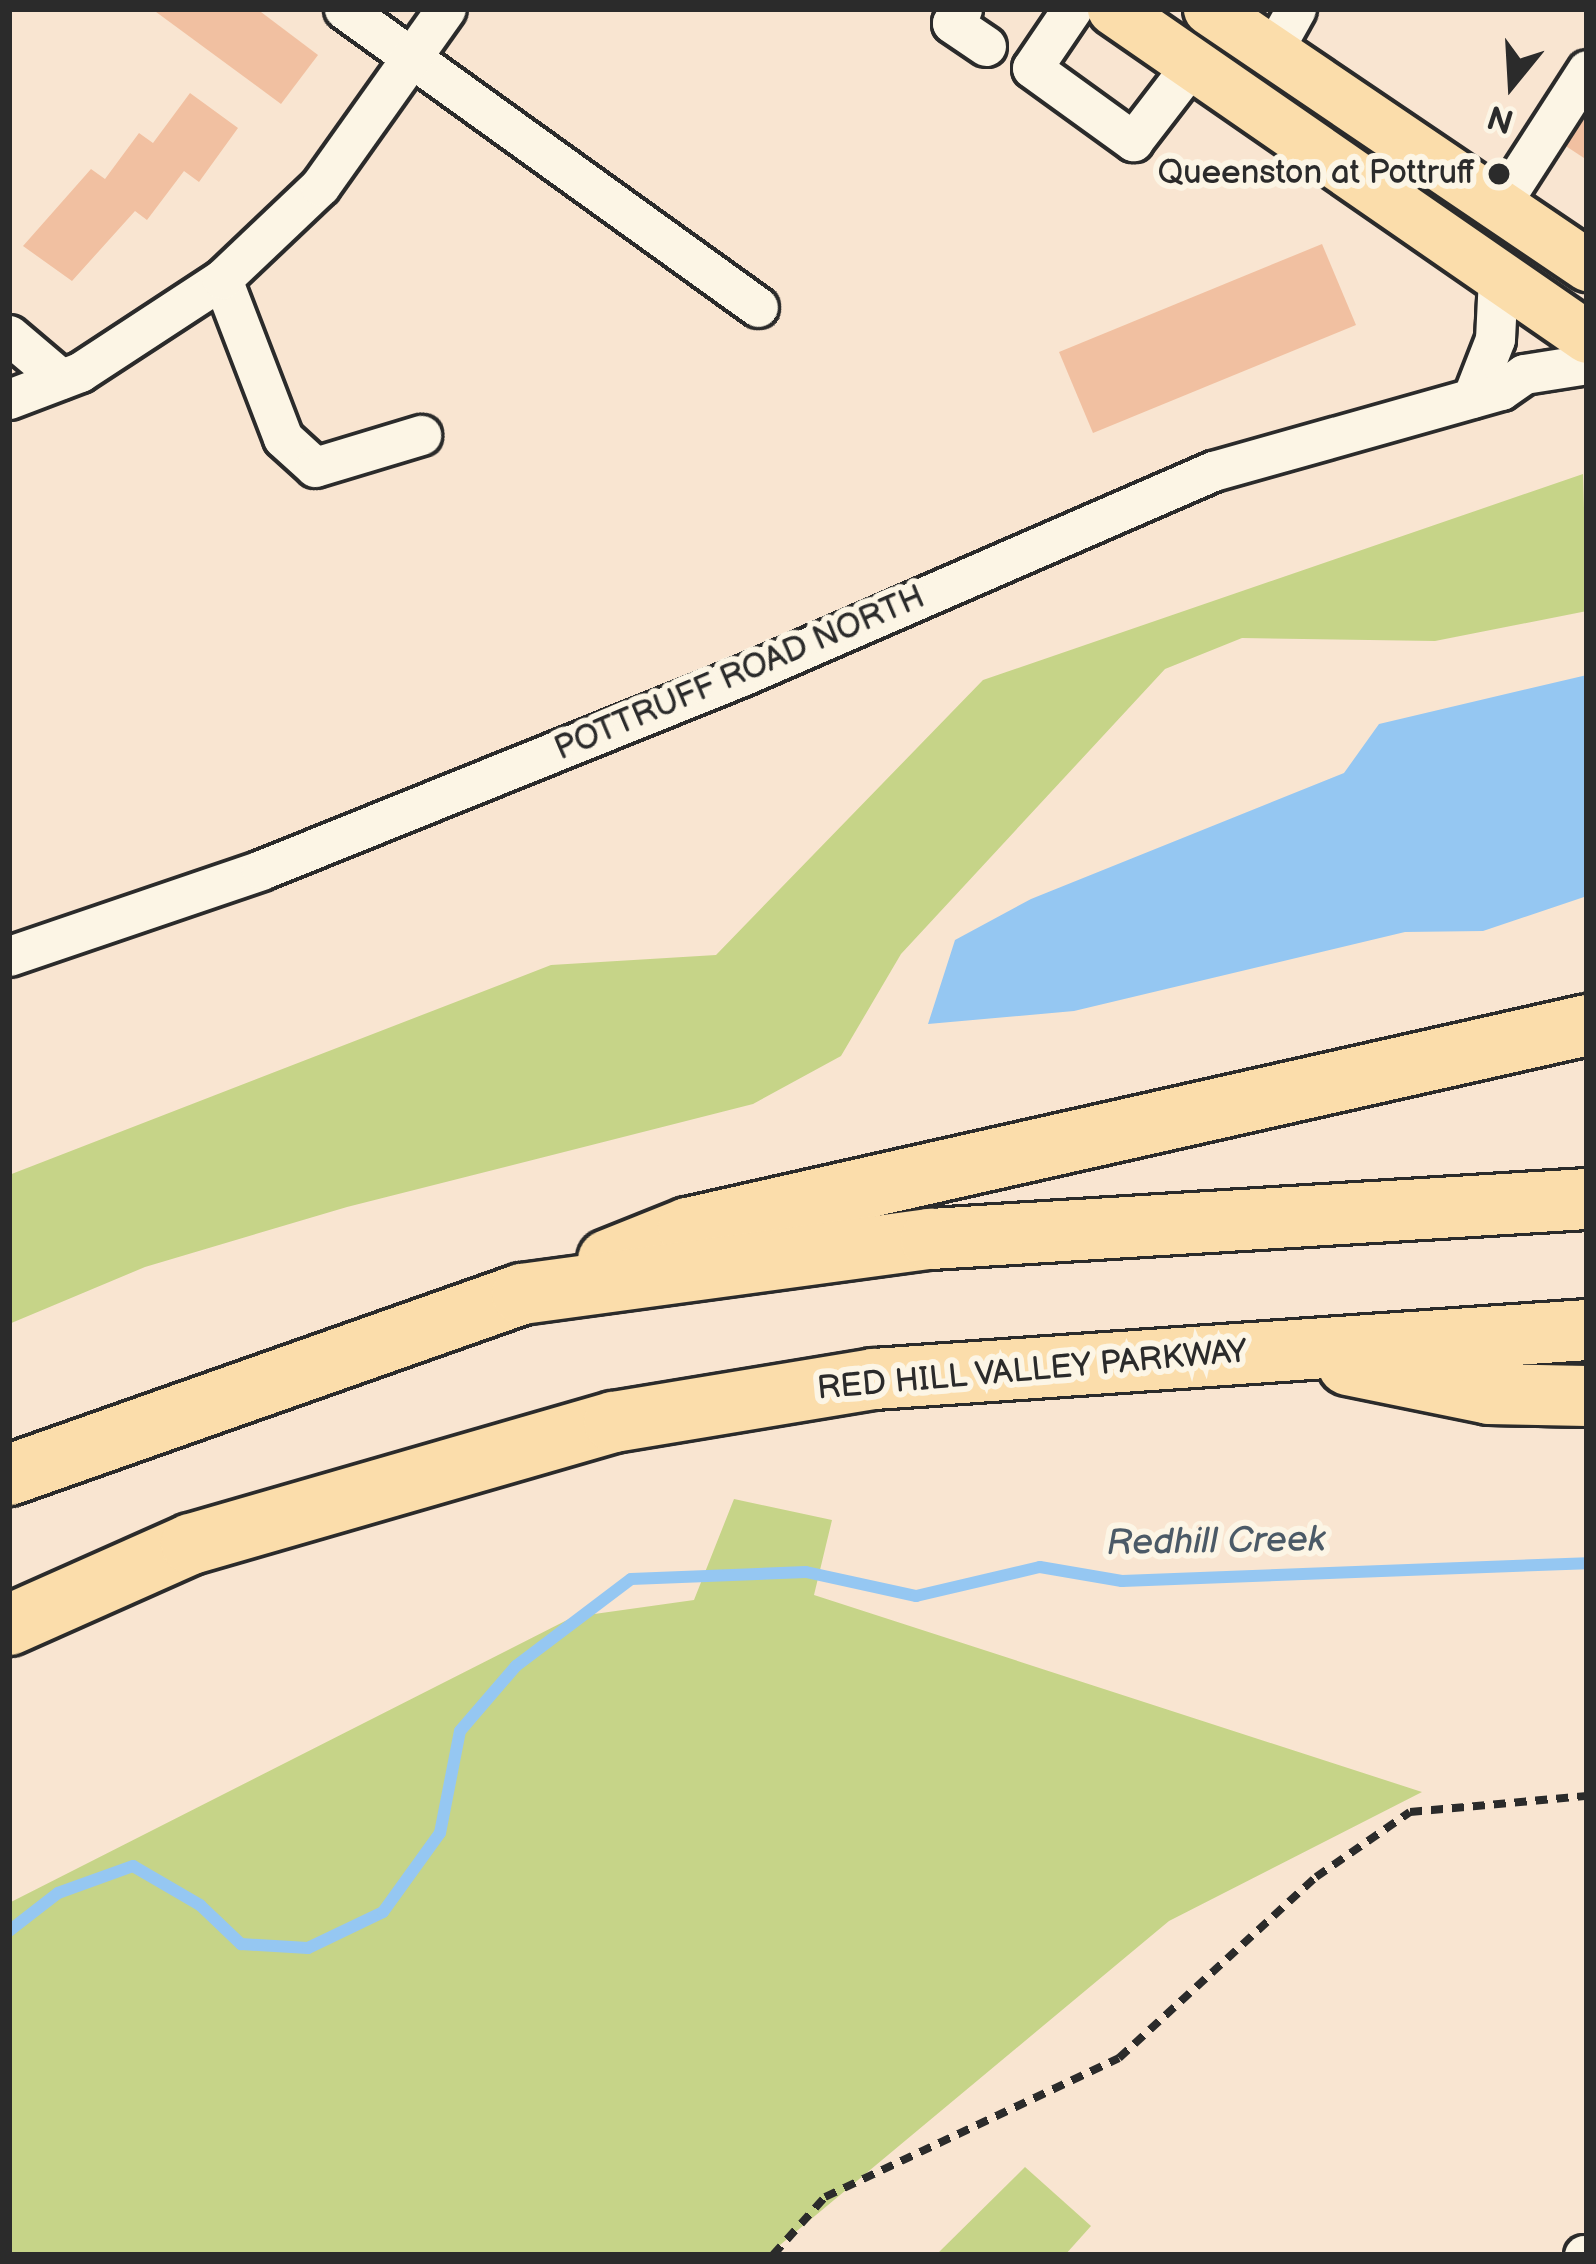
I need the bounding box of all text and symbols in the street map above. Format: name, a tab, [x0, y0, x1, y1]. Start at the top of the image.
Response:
north arrow	[1452, 24, 1572, 144]
text: N	[1483, 95, 1519, 141]
place label: Queenston at Pottruff	[1157, 154, 1475, 194]
marker: Queenston at Pottruff	[1486, 161, 1512, 187]
street label: POTTRUFF ROAD NORTH	[549, 578, 931, 770]
street label: RED HILL VALLEY PARKWAY	[815, 1332, 1249, 1410]
water label: Redhill Creek	[1106, 1518, 1326, 1566]

